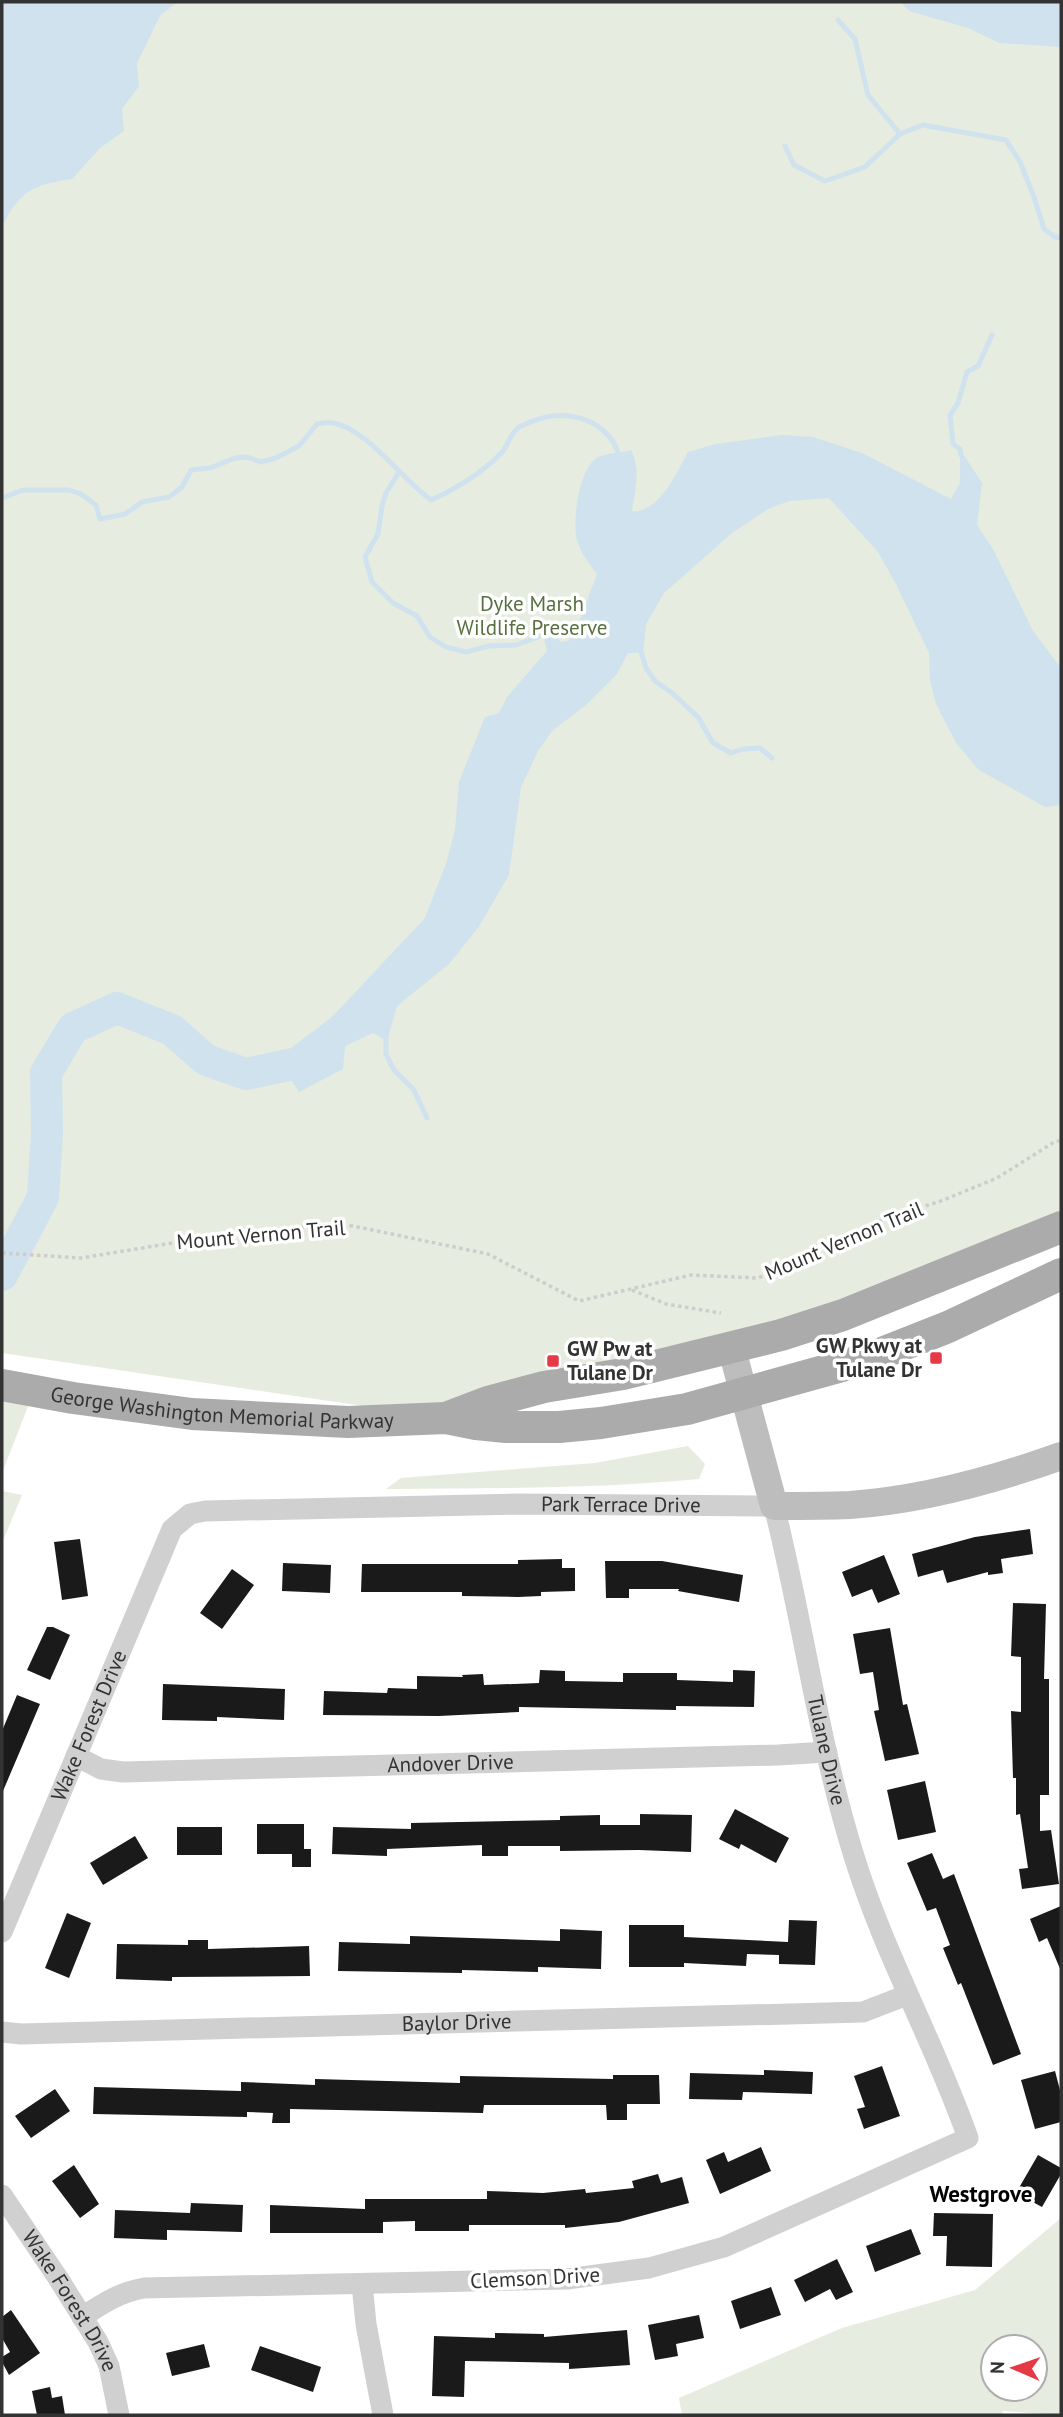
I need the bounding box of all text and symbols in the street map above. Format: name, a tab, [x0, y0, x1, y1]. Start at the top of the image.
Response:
park label: Dyke Marsh Wildlife Preserve	[457, 590, 607, 641]
street label: Mount Vernon Trail	[761, 1195, 927, 1286]
street label: Mount Vernon Trail	[175, 1214, 346, 1255]
place label: GW Pkwy at Tulane Dr	[816, 1332, 923, 1383]
place label: GW Pw at Tulane Dr	[567, 1335, 654, 1386]
marker: GW Pkwy at Tulane Dr	[928, 1350, 944, 1366]
marker: GW Pw at Tulane Dr	[545, 1353, 561, 1369]
street label: George Washington Memorial Parkway	[48, 1380, 395, 1435]
street label: Park Terrace Drive	[541, 1490, 701, 1518]
street label: Wake Forest Drive	[45, 1646, 132, 1805]
street label: Tulane Drive	[802, 1693, 853, 1808]
street label: Andover Drive	[387, 1748, 514, 1778]
street label: Baylor Drive	[402, 2007, 512, 2037]
district label: Westgrove	[930, 2179, 1032, 2208]
street label: Wake Forest Drive	[16, 2225, 124, 2376]
street label: Clemson Drive	[469, 2261, 601, 2294]
north arrow	[979, 2333, 1049, 2403]
text: N	[985, 2361, 1009, 2374]

